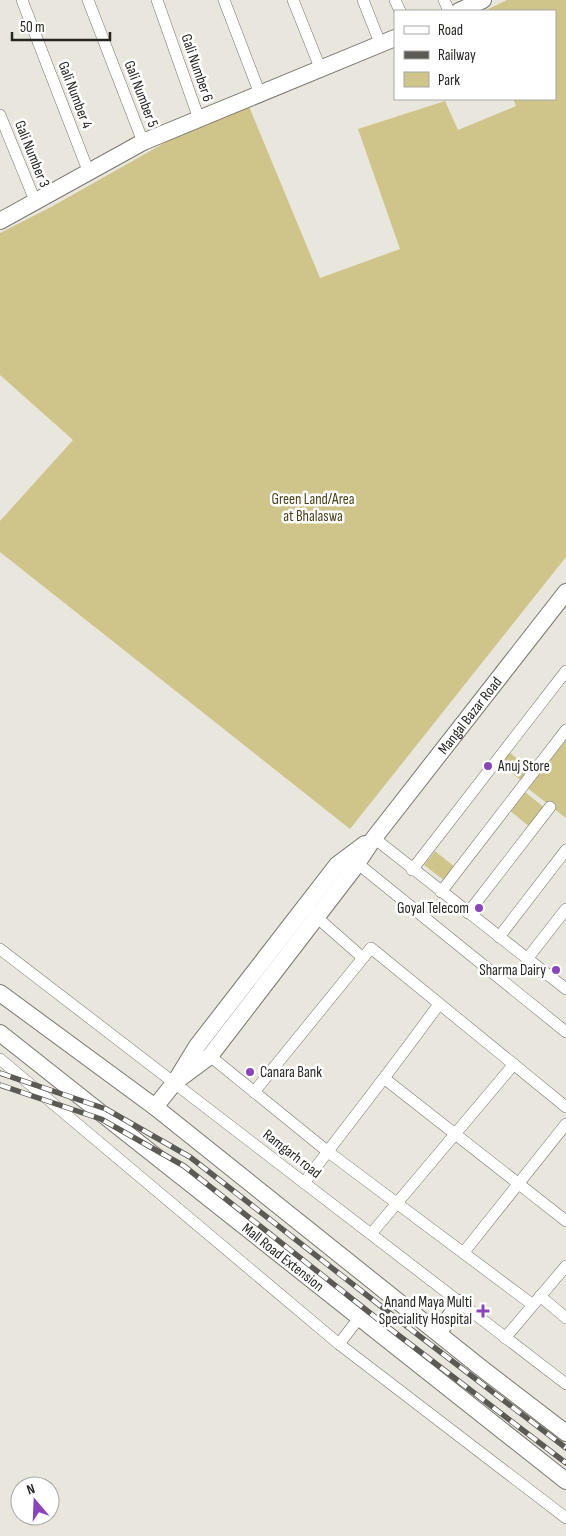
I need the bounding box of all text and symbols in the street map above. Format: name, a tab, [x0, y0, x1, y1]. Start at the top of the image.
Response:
scale bar	[12, 10, 110, 42]
legend	[394, 10, 556, 100]
text: 50 m	[20, 18, 45, 37]
text: Road	[438, 21, 463, 40]
street label: Gali Number 6	[177, 32, 217, 104]
text: Railway	[438, 46, 476, 65]
street label: Gali Number 5	[120, 58, 162, 130]
street label: Gali Number 4	[54, 59, 96, 131]
text: Park	[438, 71, 460, 90]
street label: Gali Number 3	[10, 118, 54, 190]
park label: Green Land/Area at Bhalaswa	[271, 490, 355, 526]
street label: Mangal Bazar Road	[433, 673, 506, 758]
place label: Anuj Store	[497, 757, 550, 776]
marker: Anuj Store	[482, 760, 494, 772]
place label: Goyal Telecom	[397, 899, 469, 918]
marker: Goyal Telecom	[473, 902, 485, 914]
place label: Sharma Dairy	[479, 961, 546, 980]
marker: Sharma Dairy	[550, 964, 562, 976]
place label: Canara Bank	[260, 1063, 322, 1082]
marker: Canara Bank	[244, 1066, 256, 1078]
street label: Ramgarh road	[259, 1125, 325, 1183]
street label: Mall Road Extension	[238, 1219, 328, 1295]
place label: Anand Maya Multi Speciality Hospital	[379, 1293, 472, 1329]
marker: Anand Maya Multi Speciality Hospital	[476, 1304, 490, 1318]
north arrow	[10, 1476, 60, 1526]
text: N	[25, 1480, 37, 1498]

